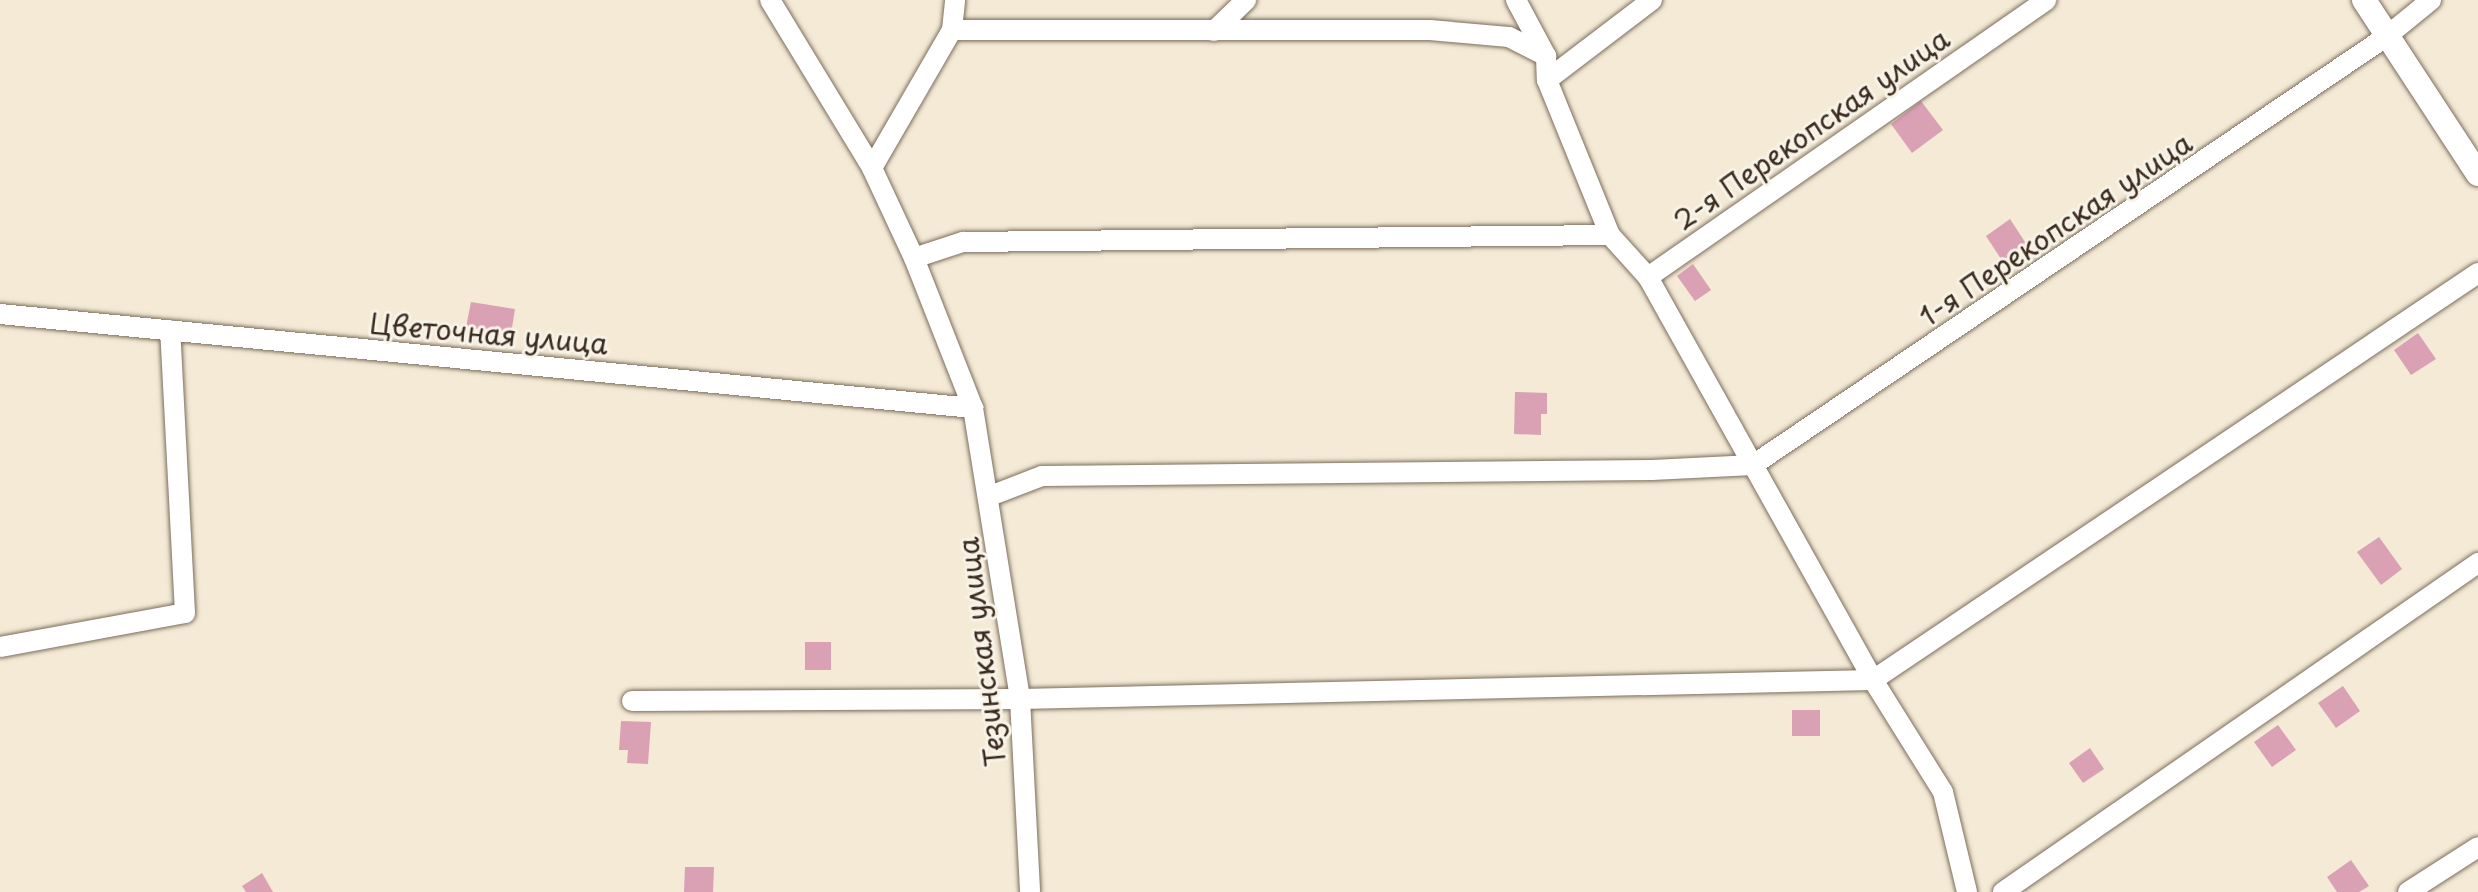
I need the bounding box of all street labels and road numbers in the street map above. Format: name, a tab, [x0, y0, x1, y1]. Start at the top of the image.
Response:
street label: 2-я Перекопская улица	[1666, 20, 1956, 238]
street label: 1-я Перекопская улица	[1912, 125, 2198, 333]
street label: Цветочная улица	[368, 306, 610, 360]
street label: Тезинская улица	[950, 535, 1012, 769]

